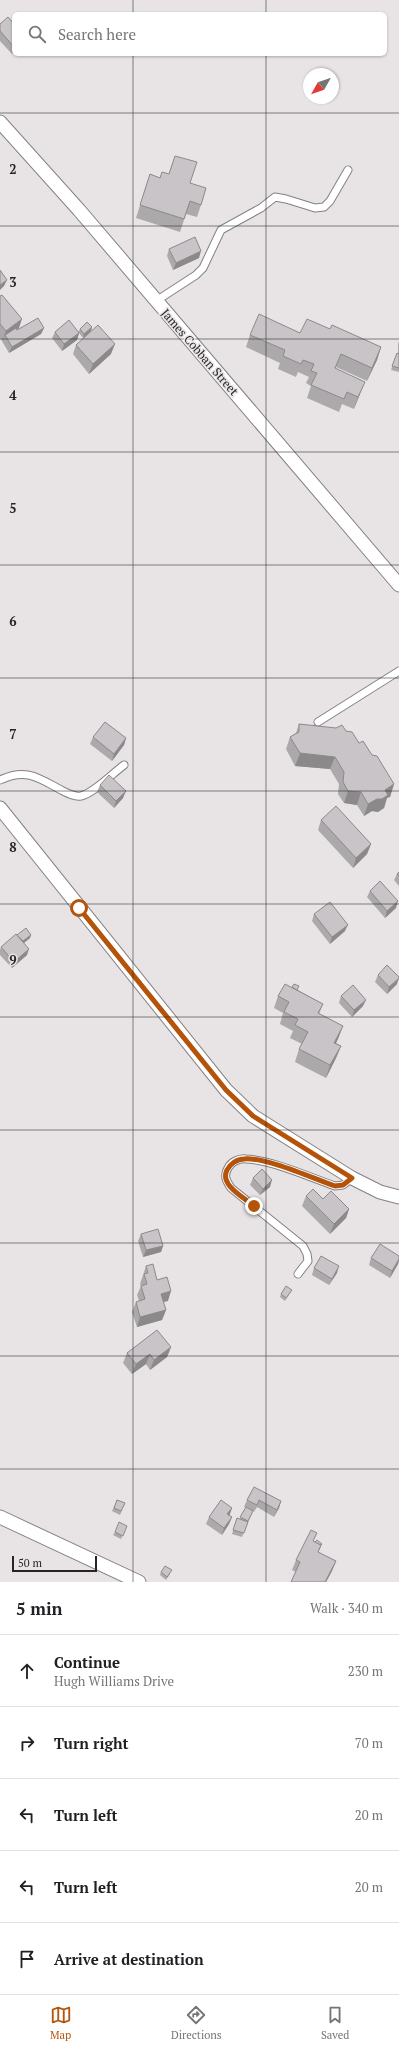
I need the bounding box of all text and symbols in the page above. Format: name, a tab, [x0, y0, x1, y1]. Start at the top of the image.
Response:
search box	[12, 12, 387, 56]
icon: search	[26, 23, 48, 45]
text: Search here	[58, 24, 136, 44]
north arrow	[303, 68, 339, 104]
text: 2	[9, 160, 17, 178]
text: 3	[9, 273, 17, 291]
street label: James Cobban Street	[158, 306, 242, 399]
text: 4	[9, 386, 17, 404]
text: 5	[9, 499, 17, 517]
text: 6	[9, 612, 17, 630]
text: 7	[9, 725, 17, 743]
text: 8	[9, 838, 17, 856]
route start	[70, 899, 88, 917]
text: 9	[9, 951, 17, 969]
route end	[245, 1197, 263, 1215]
scale bar	[12, 1554, 97, 1573]
text: 50 m	[18, 1556, 42, 1570]
text: 5 min	[16, 1597, 63, 1620]
text: Walk · 340 m	[310, 1599, 383, 1617]
text: Continue	[54, 1652, 120, 1672]
icon: ahead	[16, 1660, 38, 1682]
text: 230 m	[348, 1662, 383, 1680]
text: Hugh Williams Drive	[54, 1672, 174, 1690]
icon: right	[16, 1732, 38, 1754]
text: Turn right	[54, 1733, 129, 1753]
text: 70 m	[355, 1734, 383, 1752]
icon: left	[16, 1804, 38, 1826]
text: Turn left	[54, 1805, 118, 1825]
text: 20 m	[355, 1806, 383, 1824]
icon: left	[16, 1876, 38, 1898]
text: Turn left	[54, 1877, 118, 1897]
text: 20 m	[355, 1878, 383, 1896]
icon: arrive	[16, 1948, 38, 1970]
text: Arrive at destination	[54, 1949, 204, 1969]
tab: Map	[50, 2004, 72, 2042]
tab: Directions	[171, 2004, 222, 2042]
tab: Saved	[321, 2004, 349, 2042]

